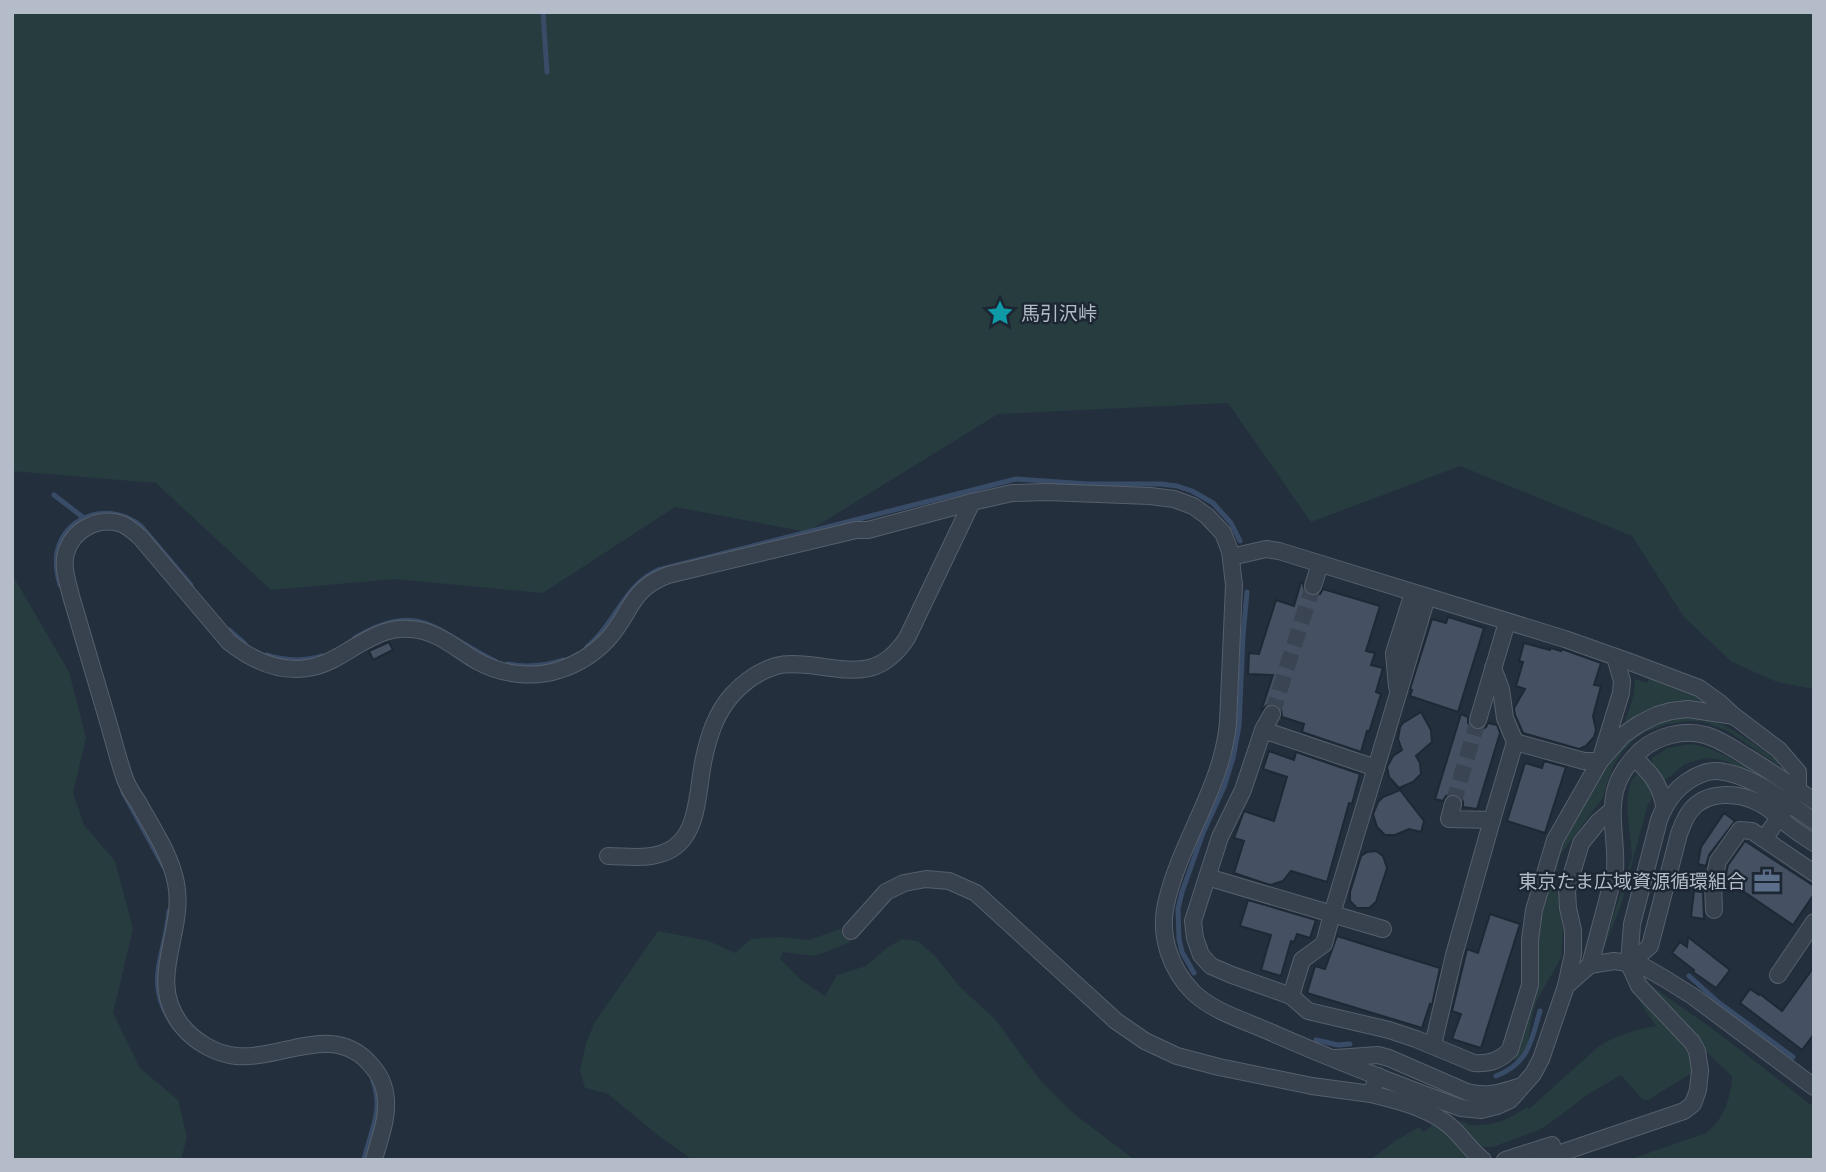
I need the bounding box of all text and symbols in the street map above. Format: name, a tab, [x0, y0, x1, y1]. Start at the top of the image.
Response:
place icon: 馬引沢峠	[985, 298, 1015, 328]
place label: 馬引沢峠	[1021, 300, 1097, 326]
office icon: 東京たま広域資源循環組合	[1752, 866, 1782, 896]
place label: 東京たま広域資源循環組合	[1519, 868, 1746, 894]

